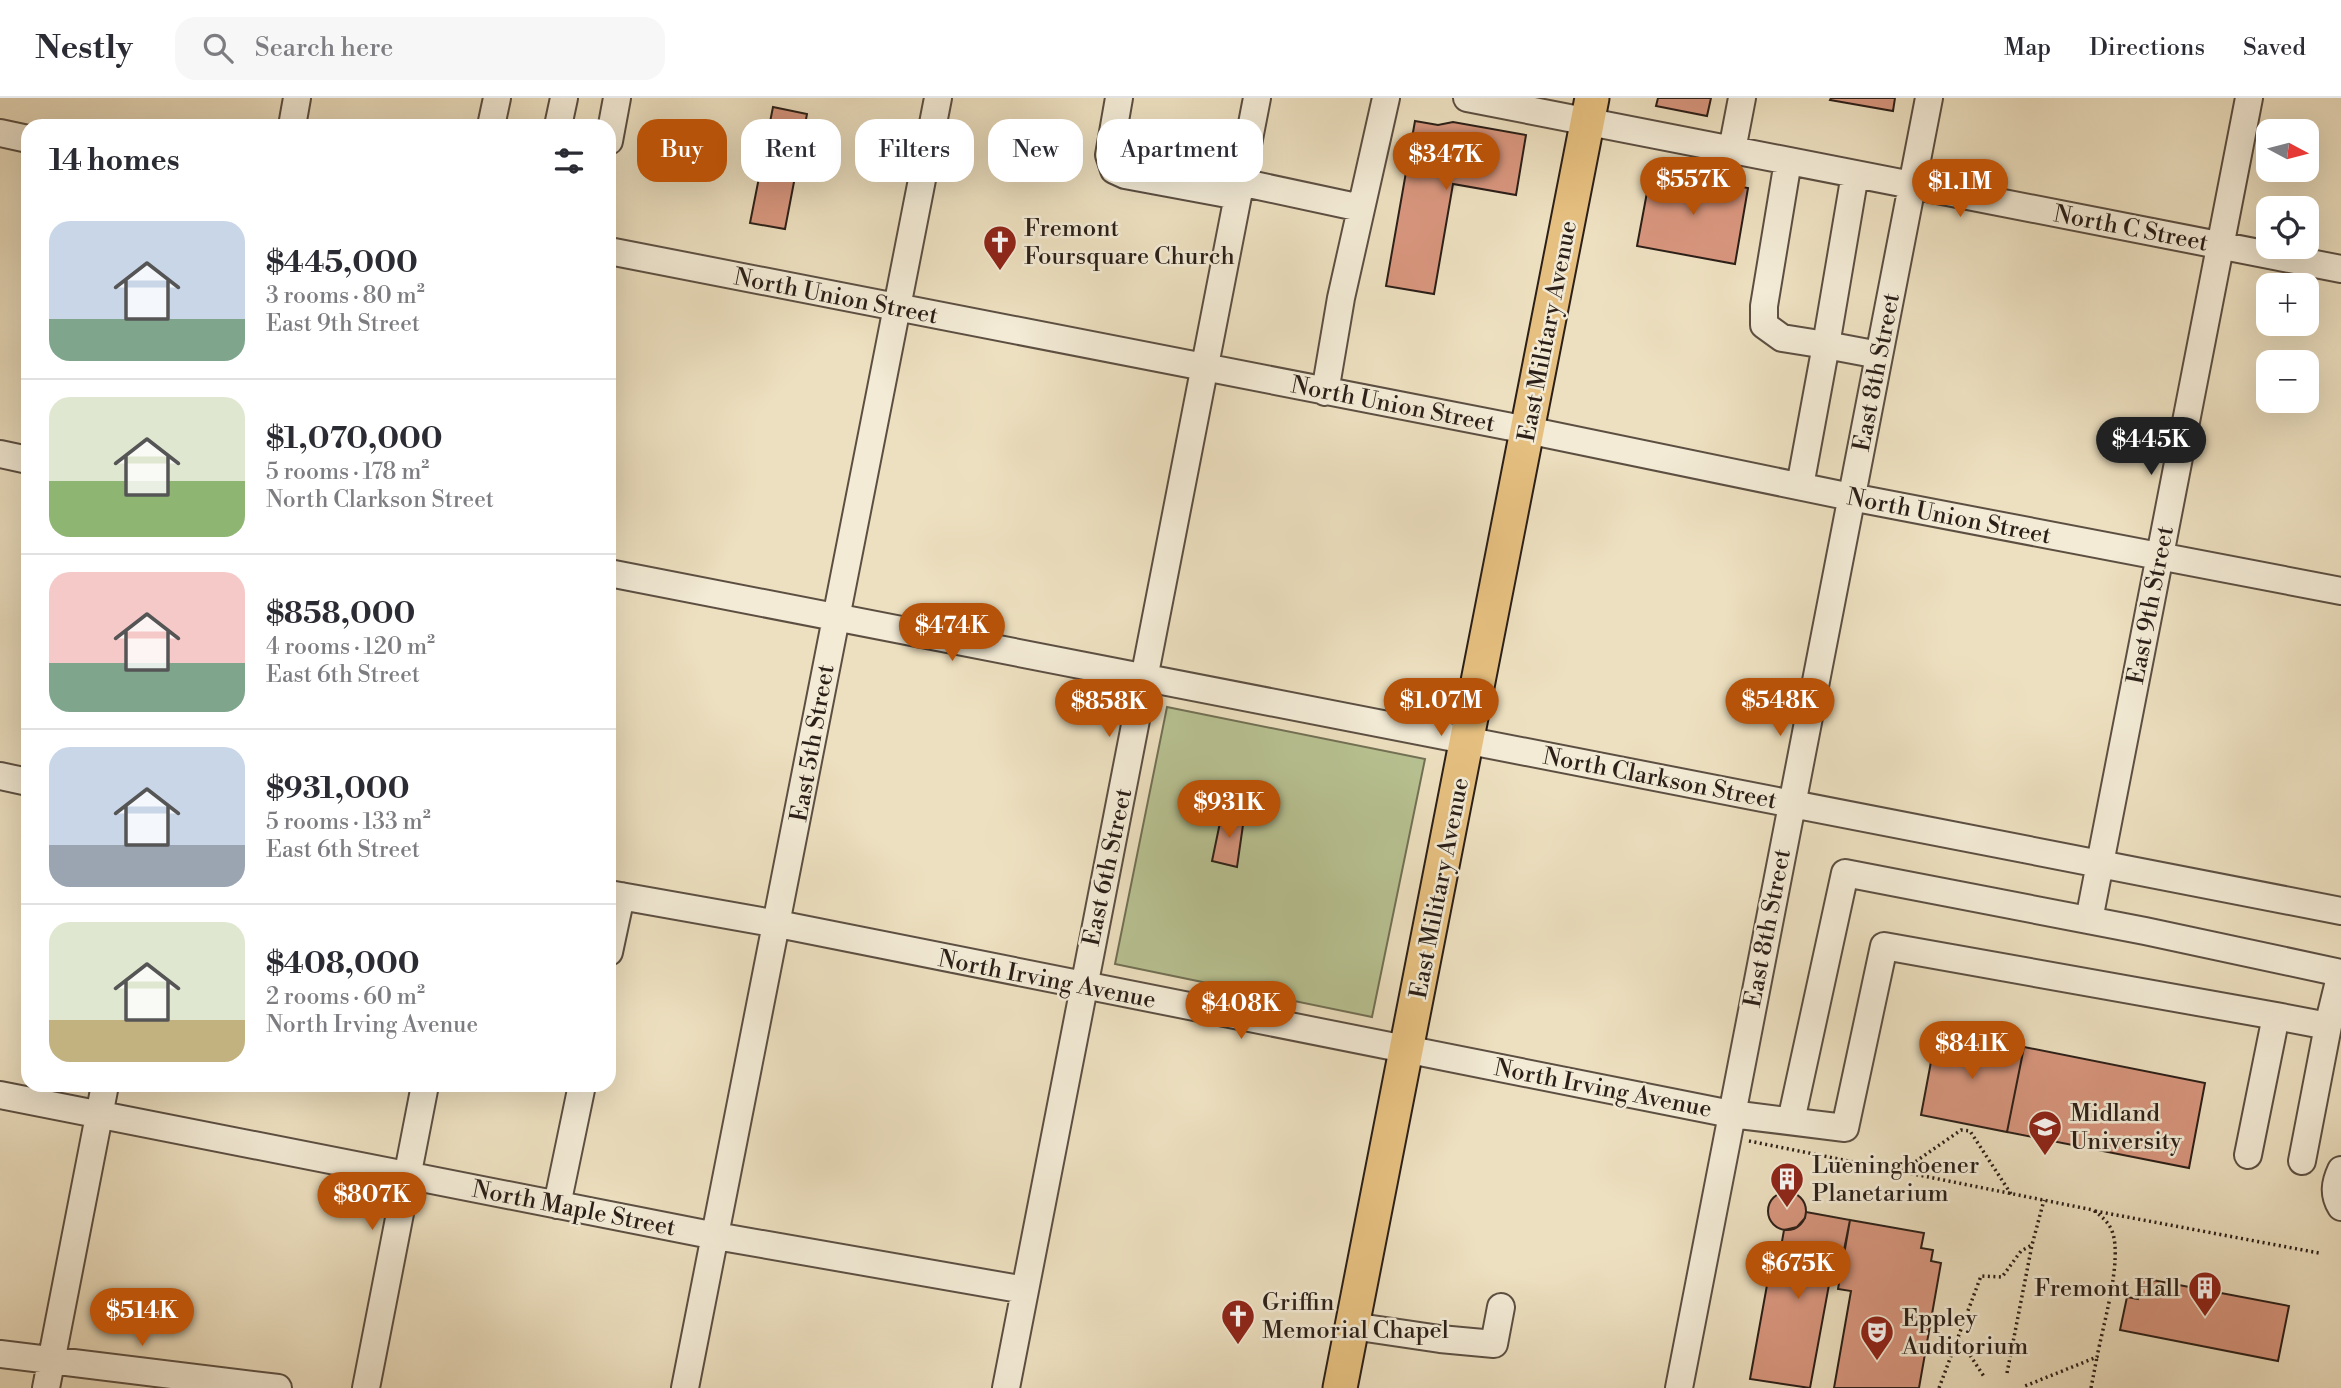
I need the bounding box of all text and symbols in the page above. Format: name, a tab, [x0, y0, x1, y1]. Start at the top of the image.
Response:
search box	[175, 17, 665, 80]
text: Nestly	[35, 28, 133, 69]
icon: search	[199, 29, 237, 67]
text: Search here	[255, 32, 393, 64]
text: Map	[2004, 33, 2051, 63]
text: Directions	[2089, 33, 2205, 63]
text: Saved	[2243, 33, 2306, 63]
chip: Buy	[637, 119, 727, 182]
chip: Rent	[741, 119, 841, 182]
chip: Filters	[855, 119, 974, 182]
chip: New	[988, 119, 1083, 182]
chip: Apartment	[1097, 119, 1263, 182]
north arrow	[2256, 119, 2319, 182]
map controls	[2256, 119, 2319, 413]
pin: $347K	[1397, 132, 1495, 192]
text: $347K	[1409, 141, 1483, 169]
text: 14 homes	[49, 142, 180, 180]
icon: filters	[550, 142, 588, 180]
pin: $557K	[1644, 158, 1742, 217]
pin: $1.1M	[1911, 159, 2009, 219]
text: $557K	[1656, 166, 1730, 194]
text: $1.1M	[1928, 168, 1992, 196]
button: locate	[2256, 196, 2319, 259]
street label: North C Street	[2051, 199, 2211, 259]
place label: Fremont Foursquare Church	[1024, 214, 1235, 272]
street label: East Military Avenue	[1512, 218, 1584, 444]
church icon: Fremont Foursquare Church	[981, 223, 1019, 272]
text: $445,000	[266, 244, 418, 282]
icon: home	[105, 249, 189, 333]
street label: North Union Street	[731, 262, 941, 332]
button: +	[2256, 273, 2319, 336]
text: 3 rooms · 80 m²	[266, 282, 425, 310]
street label: East 8th Street	[1847, 290, 1907, 454]
text: East 9th Street	[266, 310, 420, 338]
button: −	[2256, 350, 2319, 413]
street label: North Union Street	[1288, 370, 1498, 440]
pin: $445K	[2102, 418, 2200, 477]
text: $1,070,000	[266, 420, 443, 458]
icon: home	[105, 425, 189, 509]
text: $445K	[2112, 426, 2190, 454]
text: 5 rooms · 178 m²	[266, 458, 429, 486]
street label: North Union Street	[1844, 482, 2054, 552]
text: North Clarkson Street	[266, 486, 494, 514]
street label: East 9th Street	[2121, 523, 2181, 687]
text: $858,000	[266, 595, 415, 633]
icon: home	[105, 600, 189, 684]
pin: $474K	[903, 603, 1001, 663]
text: $474K	[915, 612, 989, 640]
text: 4 rooms · 120 m²	[266, 633, 435, 661]
text: East 6th Street	[266, 661, 420, 689]
street label: East 5th Street	[784, 662, 842, 824]
pin: $1.07M	[1384, 678, 1498, 738]
pin: $548K	[1731, 678, 1829, 738]
pin: $858K	[1060, 680, 1158, 739]
text: $1.07M	[1400, 687, 1482, 715]
text: $548K	[1741, 687, 1819, 715]
text: $858K	[1071, 688, 1147, 716]
street label: North Clarkson Street	[1540, 742, 1780, 816]
text: $931,000	[266, 770, 410, 808]
icon: home	[105, 775, 189, 859]
street label: East Military Avenue	[1404, 775, 1476, 1001]
pin: $931K	[1180, 780, 1278, 840]
street label: East 6th Street	[1077, 785, 1139, 949]
text: $931K	[1193, 789, 1265, 817]
text: 5 rooms · 133 m²	[266, 808, 431, 836]
text: East 6th Street	[266, 836, 420, 864]
street label: East 8th Street	[1738, 846, 1798, 1010]
street label: North Irving Avenue	[935, 944, 1158, 1016]
text: $408,000	[266, 945, 420, 983]
icon: home	[105, 950, 189, 1034]
pin: $408K	[1192, 982, 1290, 1041]
text: 2 rooms · 60 m²	[266, 983, 425, 1011]
text: $408K	[1201, 990, 1281, 1018]
text: North Irving Avenue	[266, 1011, 478, 1039]
pin: $841K	[1923, 1021, 2021, 1081]
text: $841K	[1935, 1030, 2009, 1058]
street label: North Irving Avenue	[1491, 1053, 1714, 1125]
place label: Midland University	[2070, 1099, 2182, 1157]
school or university icon: Midland University	[2026, 1108, 2064, 1157]
place label: Lueninghoener Planetarium	[1812, 1151, 1979, 1209]
building icon: Lueninghoener Planetarium	[1768, 1160, 1806, 1209]
pin: $807K	[323, 1172, 421, 1232]
street label: North Maple Street	[469, 1175, 679, 1244]
text: $807K	[333, 1181, 411, 1209]
pin: $675K	[1749, 1242, 1847, 1301]
text: $675K	[1762, 1250, 1834, 1278]
building icon: Fremont Hall	[2186, 1269, 2224, 1318]
place label: Fremont Hall	[2034, 1274, 2180, 1304]
pin: $514K	[93, 1288, 191, 1348]
place label: Griffin Memorial Chapel	[1262, 1288, 1449, 1346]
text: $514K	[106, 1297, 178, 1325]
church icon: Griffin Memorial Chapel	[1219, 1297, 1257, 1346]
place label: Eppley Auditorium	[1901, 1304, 2028, 1362]
theatre icon: Eppley Auditorium	[1858, 1313, 1896, 1362]

